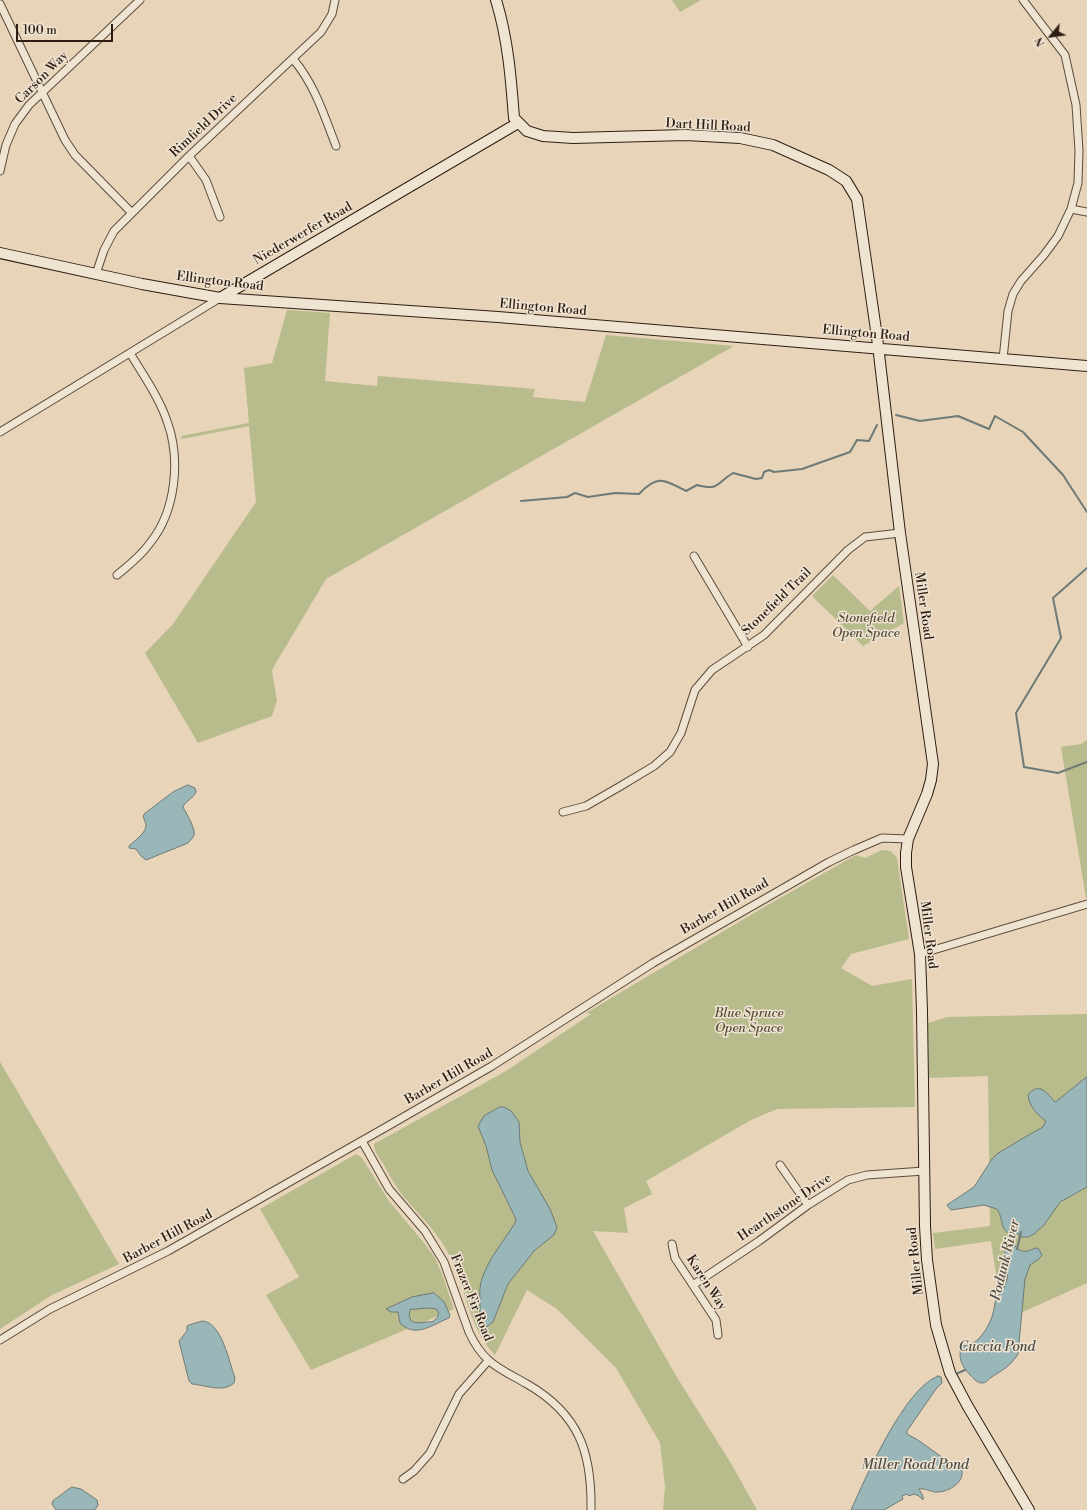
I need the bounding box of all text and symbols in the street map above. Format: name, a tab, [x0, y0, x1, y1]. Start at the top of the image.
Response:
scale bar	[18, 16, 115, 42]
north arrow	[1031, 16, 1071, 56]
text: 100 m	[23, 23, 57, 38]
text: N	[1032, 35, 1049, 49]
street label: Carson Way	[12, 48, 72, 108]
street label: Rimfield Drive	[167, 91, 241, 161]
street label: Dart Hill Road	[665, 116, 751, 136]
street label: Niederwerfer Road	[251, 199, 355, 269]
street label: Ellington Road	[175, 269, 265, 295]
street label: Ellington Road	[499, 296, 587, 320]
street label: Ellington Road	[822, 322, 910, 346]
street label: Stonefield Trail	[739, 565, 815, 639]
street label: Miller Road	[911, 571, 935, 641]
park label: Stonefield Open Space	[832, 611, 900, 642]
street label: Barber Hill Road	[678, 876, 772, 938]
street label: Miller Road	[916, 900, 940, 970]
park label: Blue Spruce Open Space	[714, 1006, 784, 1037]
street label: Barber Hill Road	[402, 1046, 496, 1108]
street label: Hearthstone Drive	[735, 1171, 835, 1245]
street label: Barber Hill Road	[121, 1207, 215, 1267]
water label: Podunk River	[988, 1218, 1024, 1302]
street label: Miller Road	[905, 1226, 927, 1296]
street label: Frazer Fir Road	[446, 1252, 496, 1344]
street label: Karen Way	[682, 1252, 730, 1314]
water label: Cuccia Pond	[959, 1340, 1035, 1356]
water label: Miller Road Pond	[861, 1458, 969, 1474]

